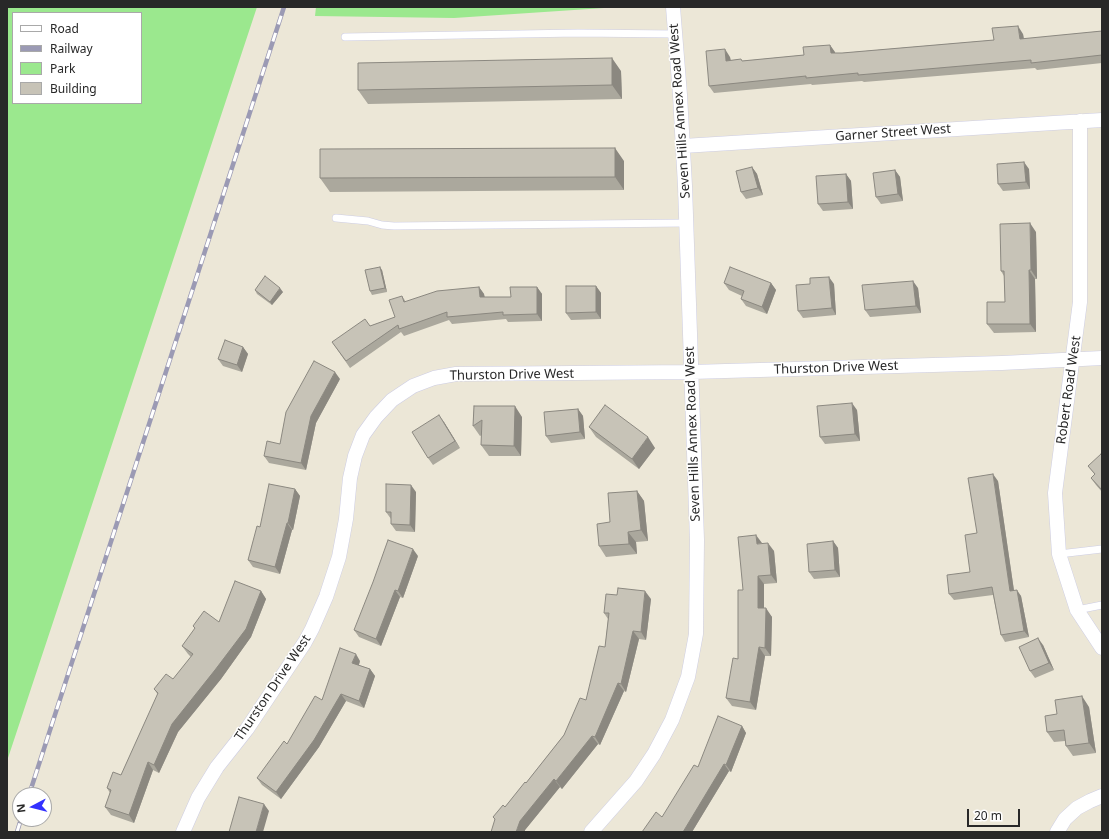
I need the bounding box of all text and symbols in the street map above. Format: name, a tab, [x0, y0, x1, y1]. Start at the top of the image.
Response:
legend	[12, 12, 142, 104]
text: Road	[50, 20, 79, 37]
street label: Seven Hills Annex Road West	[666, 23, 694, 199]
text: Railway	[50, 40, 93, 57]
text: Park	[50, 60, 75, 77]
text: Building	[50, 80, 97, 97]
street label: Garner Street West	[835, 121, 951, 145]
street label: Robert Road West	[1054, 335, 1084, 445]
street label: Seven Hills Annex Road West	[682, 346, 704, 522]
street label: Thurston Drive West	[774, 358, 898, 378]
street label: Thurston Drive West	[450, 366, 574, 384]
street label: Thurston Drive West	[232, 632, 314, 744]
north arrow	[12, 787, 52, 827]
scale bar	[969, 801, 1022, 827]
text: N	[13, 803, 29, 814]
text: 20 m	[974, 807, 1002, 824]

